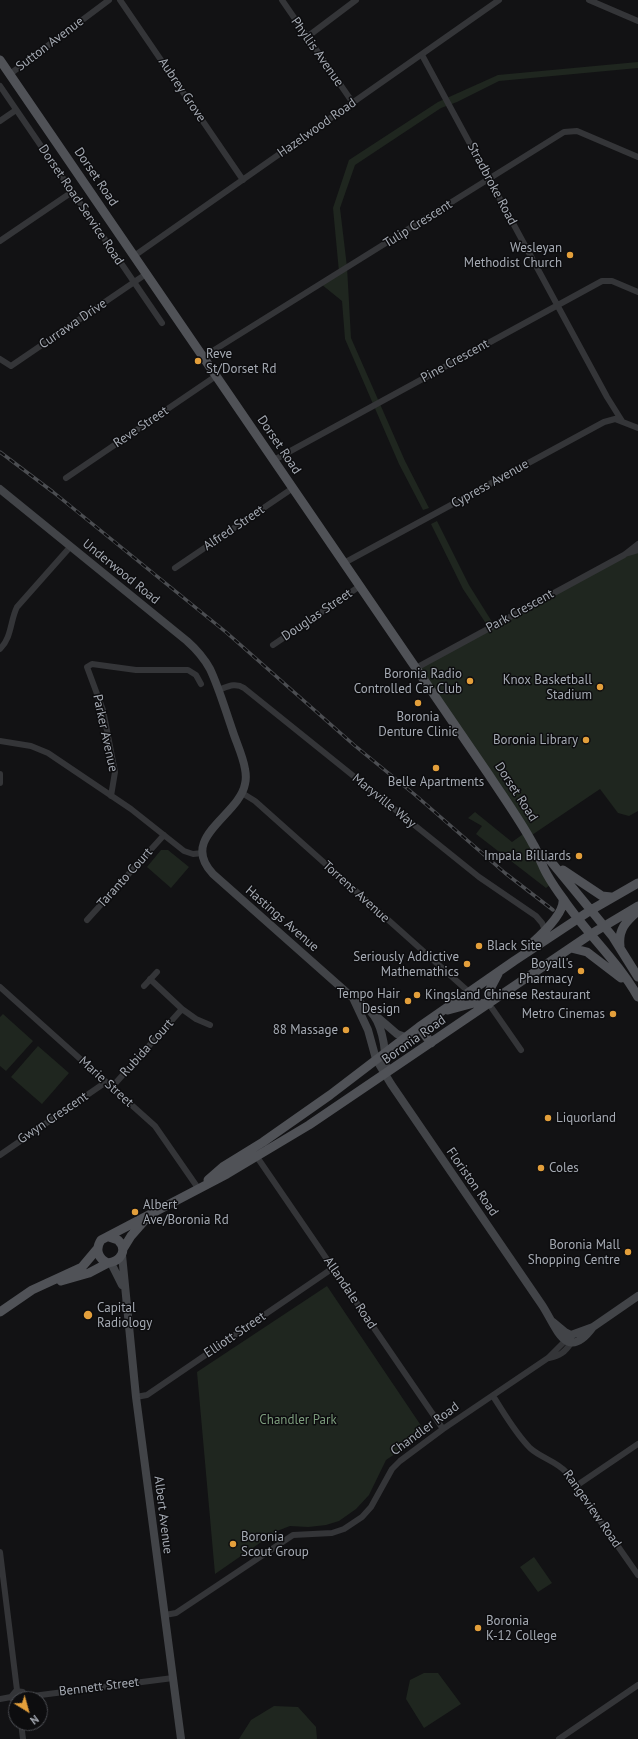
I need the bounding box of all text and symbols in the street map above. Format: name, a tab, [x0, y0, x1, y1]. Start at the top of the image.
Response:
street label: Sutton Avenue	[13, 13, 87, 75]
street label: Phyllis Avenue	[287, 14, 347, 90]
street label: Aubrey Grove	[155, 55, 209, 125]
street label: Hazelwood Road	[275, 95, 359, 161]
street label: Stradbroke Road	[464, 140, 520, 228]
street label: Dorset Road Service Road	[35, 142, 127, 268]
street label: Dorset Road	[71, 145, 121, 209]
street label: Tulip Crescent	[381, 197, 455, 251]
place label: Wesleyan Methodist Church	[464, 240, 562, 271]
marker: Wesleyan Methodist Church	[565, 250, 575, 260]
street label: Currawa Drive	[36, 296, 110, 352]
street label: Pine Crescent	[418, 336, 492, 386]
place label: Reve St/Dorset Rd	[206, 346, 276, 377]
marker: Reve St/Dorset Rd	[193, 356, 203, 366]
street label: Reve Street	[111, 403, 171, 451]
street label: Dorset Road	[254, 413, 304, 477]
street label: Cypress Avenue	[449, 456, 531, 512]
street label: Alfred Street	[201, 502, 267, 554]
street label: Underwood Road	[79, 536, 163, 608]
street label: Douglas Street	[279, 586, 355, 644]
street label: Park Crescent	[484, 586, 556, 636]
place label: Boronia Radio Controlled Car Club	[354, 666, 462, 697]
place label: Knox Basketball Stadium	[503, 672, 592, 703]
marker: Boronia Radio Controlled Car Club	[465, 676, 475, 686]
marker: Knox Basketball Stadium	[595, 682, 605, 692]
street label: Parker Avenue	[89, 693, 121, 773]
marker: Boronia Denture Clinic	[413, 698, 423, 708]
place label: Boronia Denture Clinic	[378, 709, 458, 740]
place label: Boronia Library	[493, 732, 578, 748]
marker: Boronia Library	[581, 735, 591, 745]
street label: Dorset Road	[491, 760, 541, 824]
marker: Belle Apartments	[431, 763, 441, 773]
street label: Maryville Way	[349, 771, 419, 831]
place label: Belle Apartments	[388, 774, 484, 790]
street label: Taranto Court	[94, 845, 156, 911]
place label: Impala Billiards	[484, 848, 571, 864]
marker: Impala Billiards	[574, 851, 584, 861]
street label: Torrens Avenue	[319, 858, 393, 926]
street label: Hastings Avenue	[242, 883, 322, 955]
place label: Black Site	[487, 938, 542, 954]
marker: Black Site	[474, 941, 484, 951]
place label: Seriously Addictive Mathemathics	[353, 949, 459, 980]
place label: Boyall's Pharmacy	[519, 956, 573, 987]
marker: Seriously Addictive Mathemathics	[462, 959, 472, 969]
marker: Boyall's Pharmacy	[576, 966, 586, 976]
place label: Tempo Hair Design	[337, 986, 400, 1017]
place label: Kingsland Chinese Restaurant	[425, 987, 591, 1003]
marker: Kingsland Chinese Restaurant	[412, 990, 422, 1000]
marker: Tempo Hair Design	[403, 996, 413, 1006]
place label: Metro Cinemas	[522, 1006, 605, 1022]
marker: Metro Cinemas	[608, 1009, 618, 1019]
street label: Boronia Road	[379, 1012, 449, 1068]
street label: Rubida Court	[117, 1016, 177, 1080]
place label: 88 Massage	[273, 1022, 338, 1038]
marker: 88 Massage	[341, 1025, 351, 1035]
street label: Marie Street	[76, 1053, 136, 1111]
street label: Gwyn Crescent	[15, 1089, 91, 1147]
place label: Liquorland	[556, 1110, 616, 1126]
marker: Liquorland	[543, 1113, 553, 1123]
street label: Floriston Road	[443, 1145, 501, 1219]
place label: Coles	[549, 1160, 579, 1176]
marker: Coles	[536, 1163, 546, 1173]
place label: Albert Ave/Boronia Rd	[143, 1197, 229, 1228]
marker: Albert Ave/Boronia Rd	[130, 1207, 140, 1217]
place label: Boronia Mall Shopping Centre	[528, 1237, 620, 1268]
marker: Boronia Mall Shopping Centre	[623, 1247, 633, 1257]
street label: Allandale Road	[320, 1254, 380, 1332]
place label: Capital Radiology	[97, 1300, 152, 1331]
marker: Capital Radiology	[82, 1309, 94, 1321]
street label: Elliott Street	[201, 1309, 269, 1361]
street label: Chandler Road	[388, 1399, 462, 1459]
park label: Chandler Park	[259, 1412, 337, 1428]
street label: Rangeview Road	[559, 1467, 625, 1551]
street label: Albert Avenue	[150, 1475, 176, 1555]
place label: Boronia Scout Group	[241, 1529, 309, 1560]
marker: Boronia Scout Group	[228, 1539, 238, 1549]
place label: Boronia K-12 College	[486, 1613, 557, 1644]
marker: Boronia K-12 College	[473, 1623, 483, 1633]
street label: Bennett Street	[58, 1674, 140, 1700]
north arrow	[8, 1691, 48, 1731]
text: N	[28, 1712, 42, 1728]

